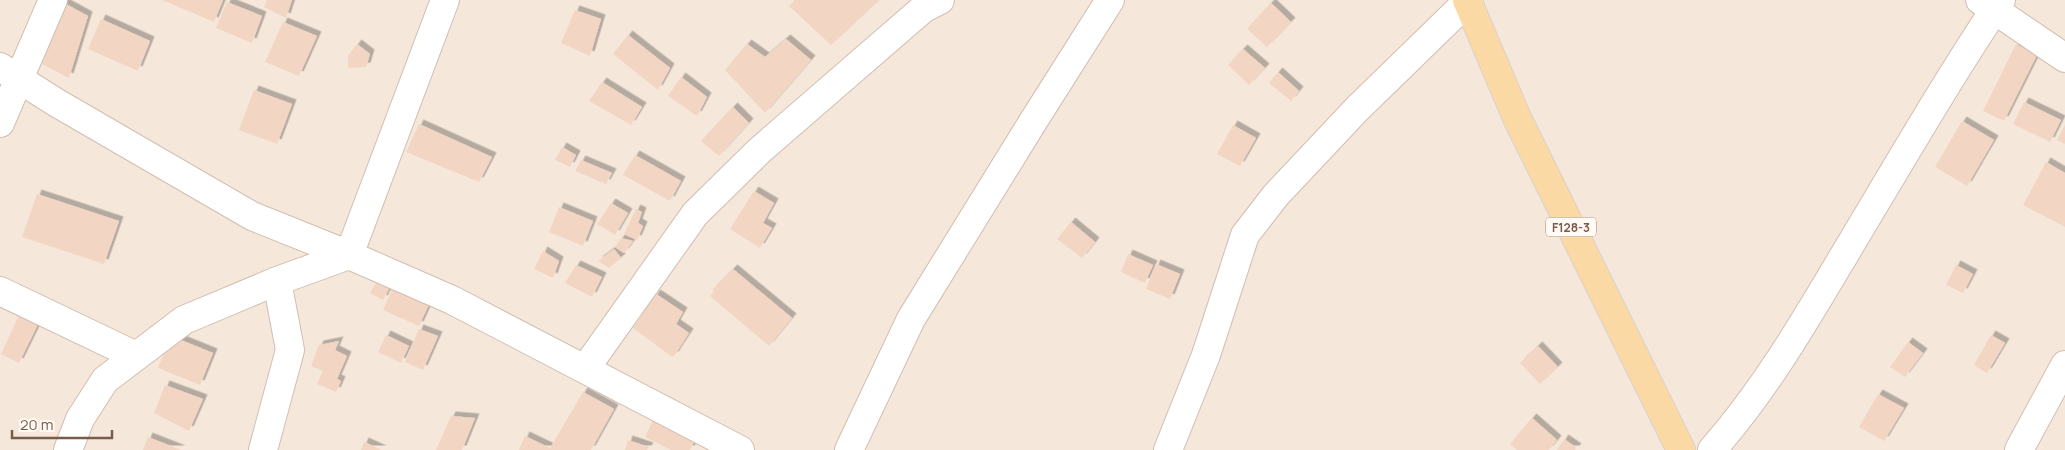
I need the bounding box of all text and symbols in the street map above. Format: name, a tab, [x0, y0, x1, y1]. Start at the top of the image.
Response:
road number: F128-3	[1546, 218, 1596, 236]
scale bar	[12, 408, 112, 440]
text: 20 m	[20, 414, 53, 435]

